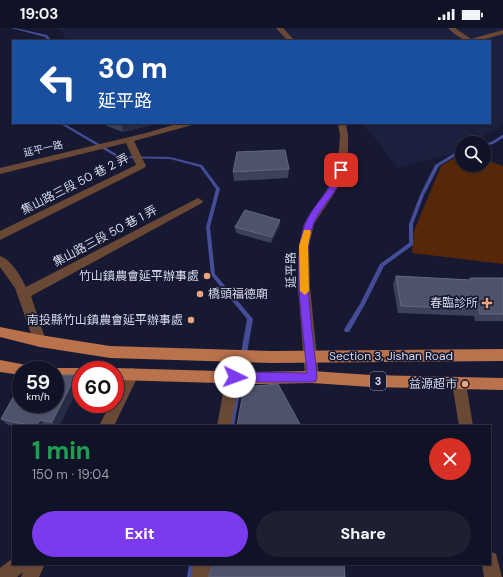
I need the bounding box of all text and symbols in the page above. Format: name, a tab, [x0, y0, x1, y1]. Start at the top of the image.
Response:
text: 19:03	[20, 4, 58, 24]
text: 30 m	[98, 50, 168, 87]
icon: left	[32, 56, 84, 108]
text: 延平路	[98, 89, 152, 113]
map controls	[455, 136, 491, 172]
button: search	[455, 136, 491, 172]
street label: 延平一路	[22, 138, 64, 159]
street label: 集山路三段 50 巷 2 弄	[18, 150, 132, 218]
pin	[324, 153, 358, 187]
icon: arrive	[330, 159, 352, 181]
street label: 集山路三段 50 巷 1 弄	[50, 202, 160, 270]
street label: 延平路	[283, 252, 299, 288]
place label: 竹山鎮農會延平辦事處	[79, 268, 199, 284]
marker: 竹山鎮農會延平辦事處	[202, 271, 212, 281]
place label: 橋頭福德廟	[208, 286, 268, 302]
marker: 橋頭福德廟	[195, 289, 205, 299]
place label: 春臨診所	[430, 295, 478, 311]
marker: 春臨診所	[481, 297, 493, 309]
place label: 南投縣竹山鎮農會延平辦事處	[27, 312, 183, 328]
marker: 南投縣竹山鎮農會延平辦事處	[186, 315, 196, 325]
street label: Section 3, Jishan Road	[329, 348, 453, 364]
position arrow	[214, 356, 256, 398]
speed limit sign: 60	[72, 361, 124, 413]
text: 59	[26, 369, 50, 395]
road number: 3	[370, 372, 386, 390]
place label: 益源超市	[409, 376, 457, 392]
marker: 益源超市	[460, 379, 470, 389]
text: km/h	[26, 390, 50, 403]
text: 1 min	[32, 435, 91, 466]
button: close	[429, 438, 471, 480]
text: 150 m · 19:04	[32, 466, 109, 483]
button: Exit	[32, 511, 248, 557]
button: Share	[256, 511, 471, 557]

